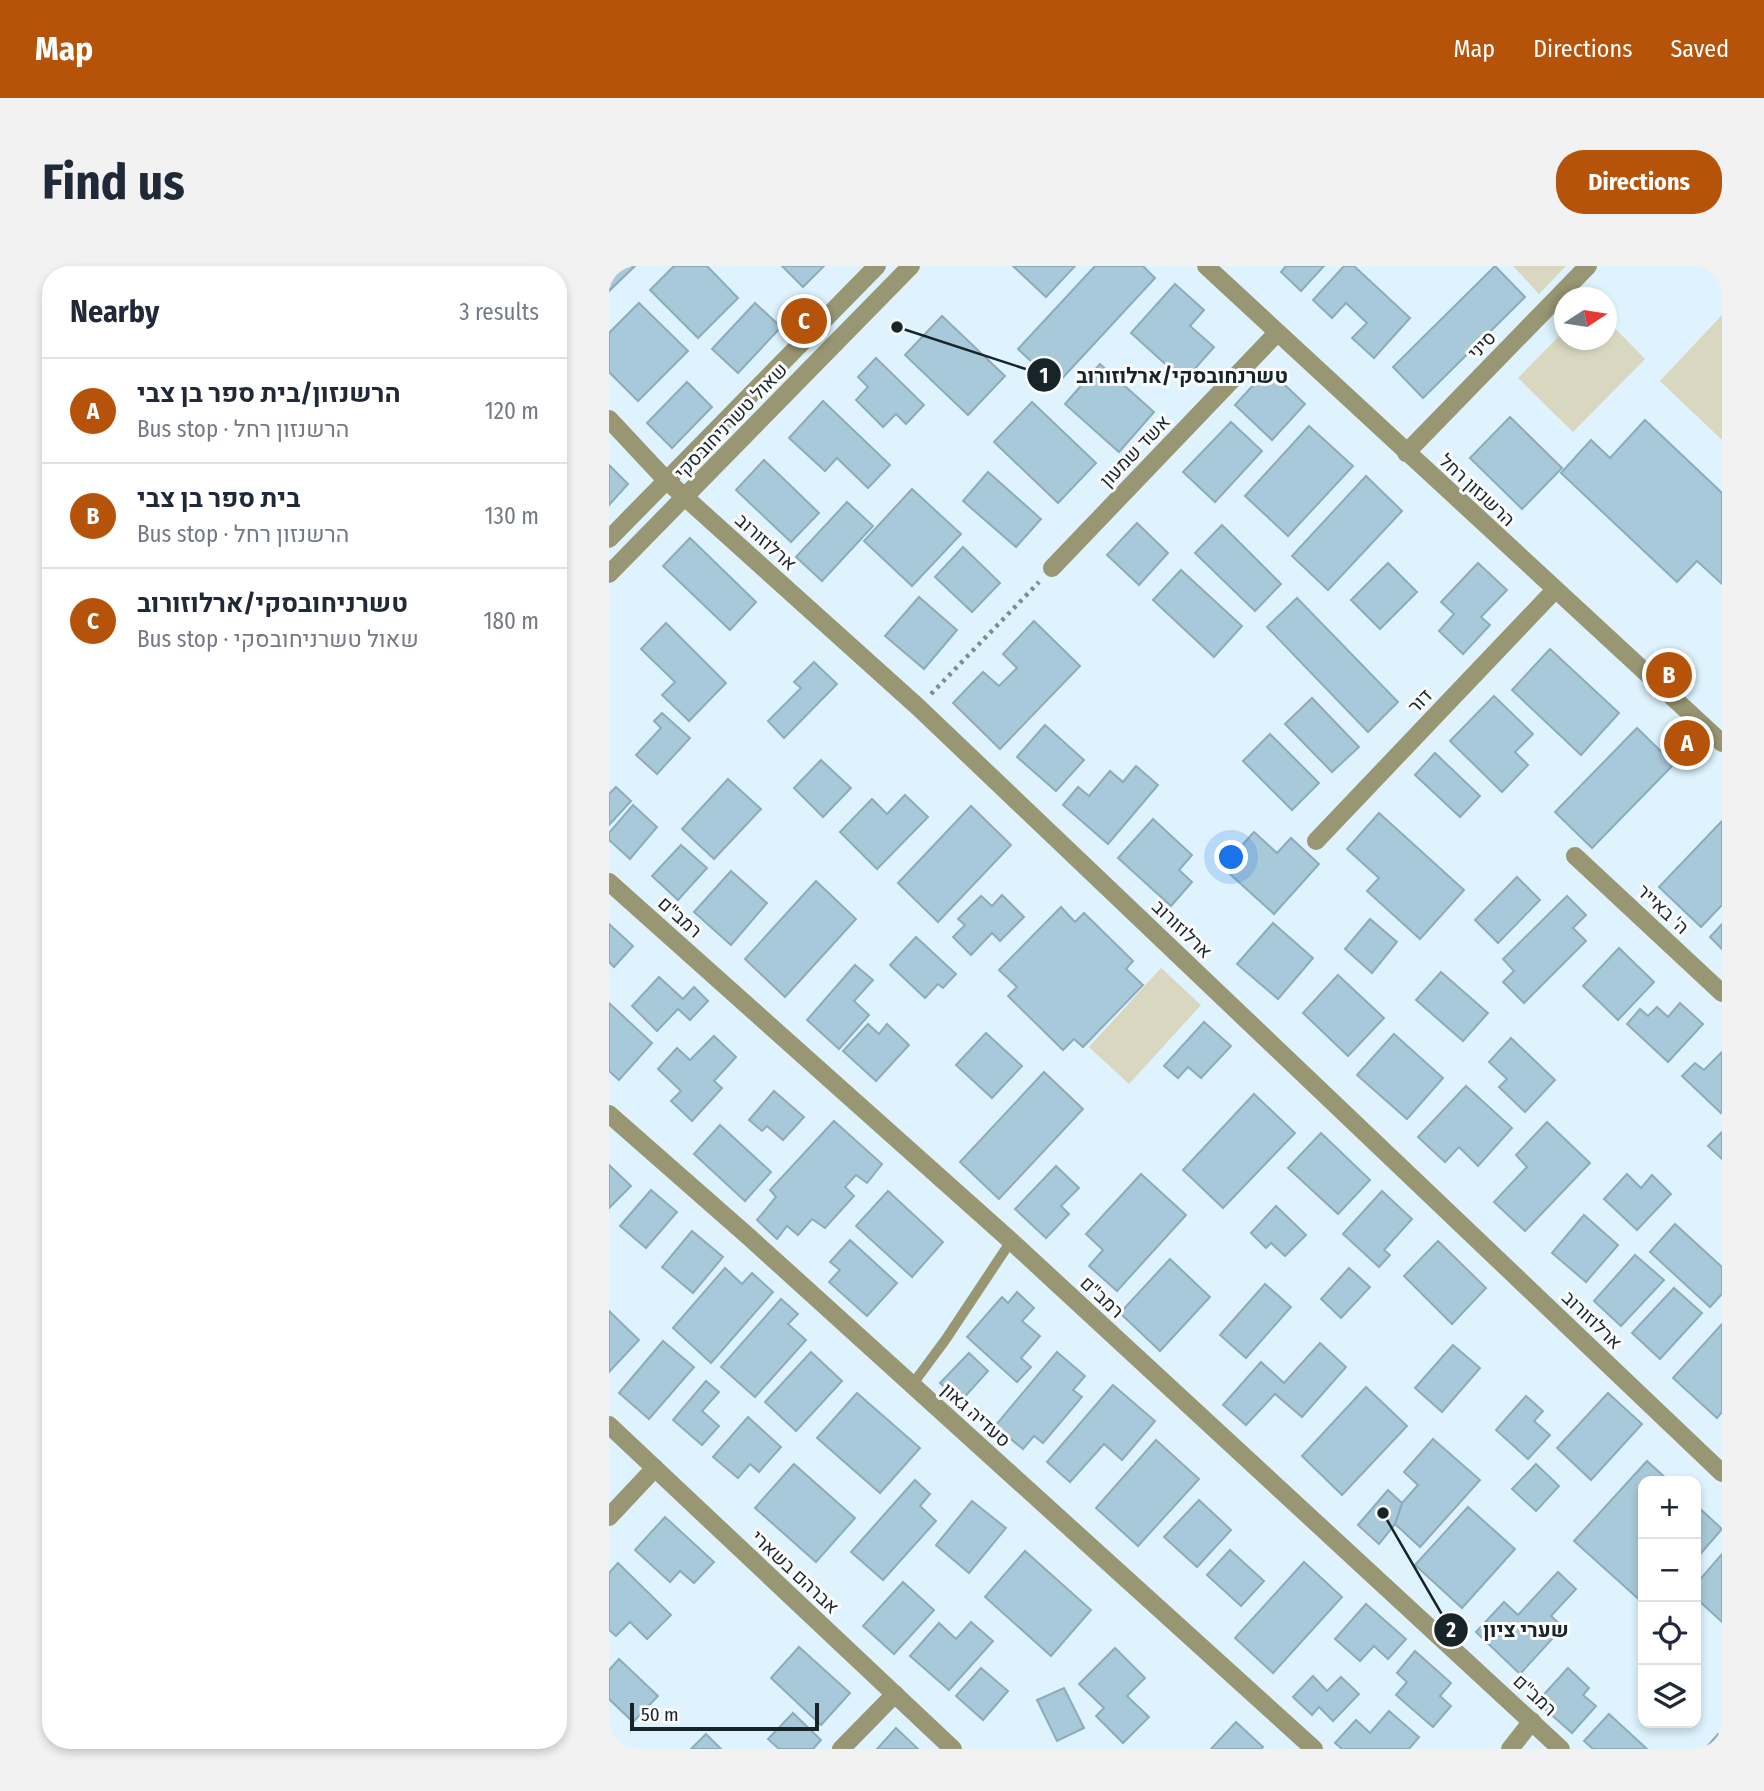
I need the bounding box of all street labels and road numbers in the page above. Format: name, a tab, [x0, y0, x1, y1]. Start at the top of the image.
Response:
street label: סיני	[1463, 326, 1501, 364]
street label: שאול טשרניחובסקי	[670, 358, 792, 484]
street label: אשד שמעון	[1095, 410, 1175, 492]
street label: הרשנזון רחל	[1434, 449, 1520, 531]
street label: ארלוזורוב	[731, 509, 801, 575]
street label: דור	[1403, 684, 1437, 718]
street label: ה' באייר	[1632, 879, 1694, 939]
street label: רמב"ם	[653, 892, 707, 942]
street label: ארלוזורוב	[1147, 895, 1217, 963]
street label: רמב"ם	[1076, 1271, 1128, 1323]
street label: ארלוזורוב	[1557, 1286, 1627, 1354]
street label: סעדיה גאון	[937, 1378, 1015, 1452]
street label: אברהם בשארי	[746, 1526, 844, 1618]
street label: רמב"ם	[1509, 1669, 1561, 1721]

